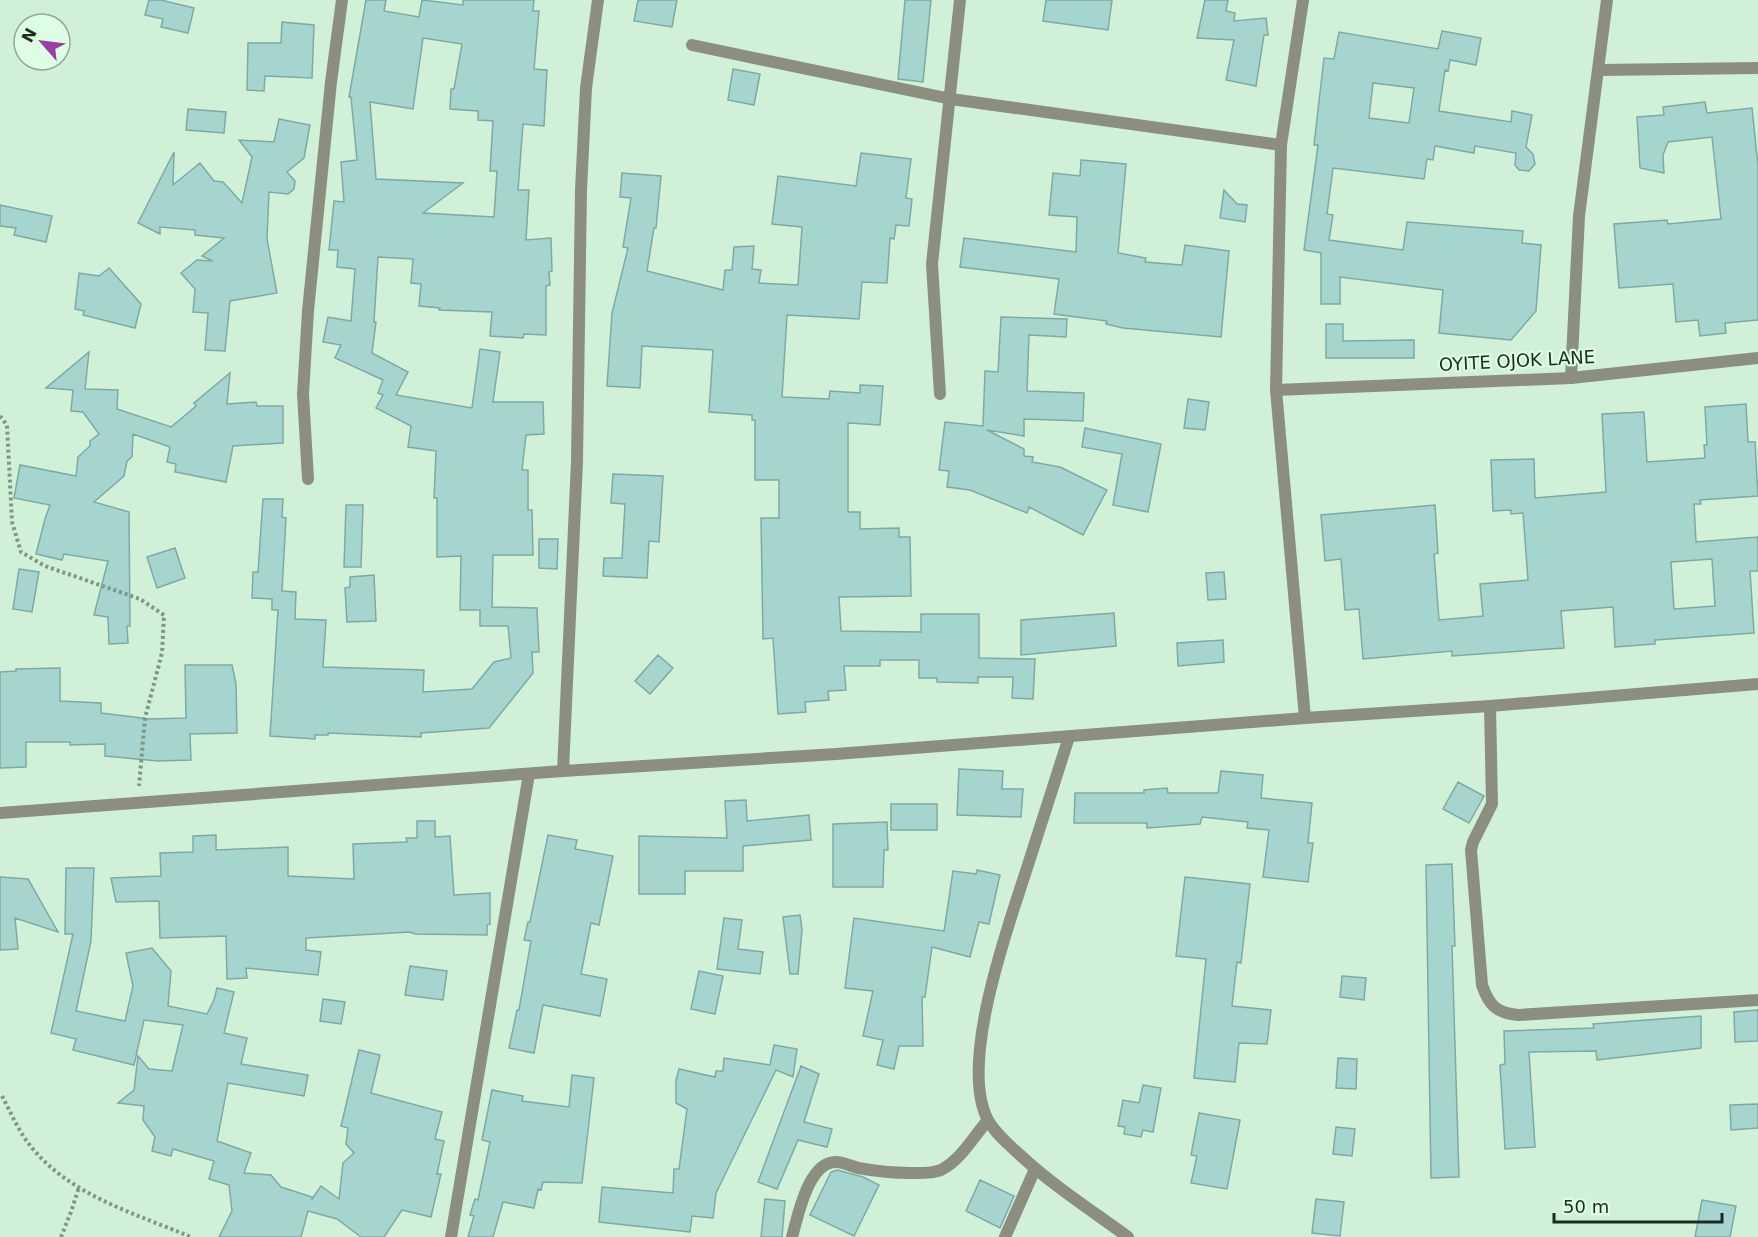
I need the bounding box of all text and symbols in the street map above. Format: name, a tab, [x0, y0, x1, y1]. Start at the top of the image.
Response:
north arrow	[12, 12, 72, 72]
text: N	[18, 25, 41, 46]
street label: OYITE OJOK LANE	[1438, 346, 1596, 375]
scale bar	[1554, 1186, 1722, 1224]
text: 50 m	[1563, 1196, 1609, 1217]

